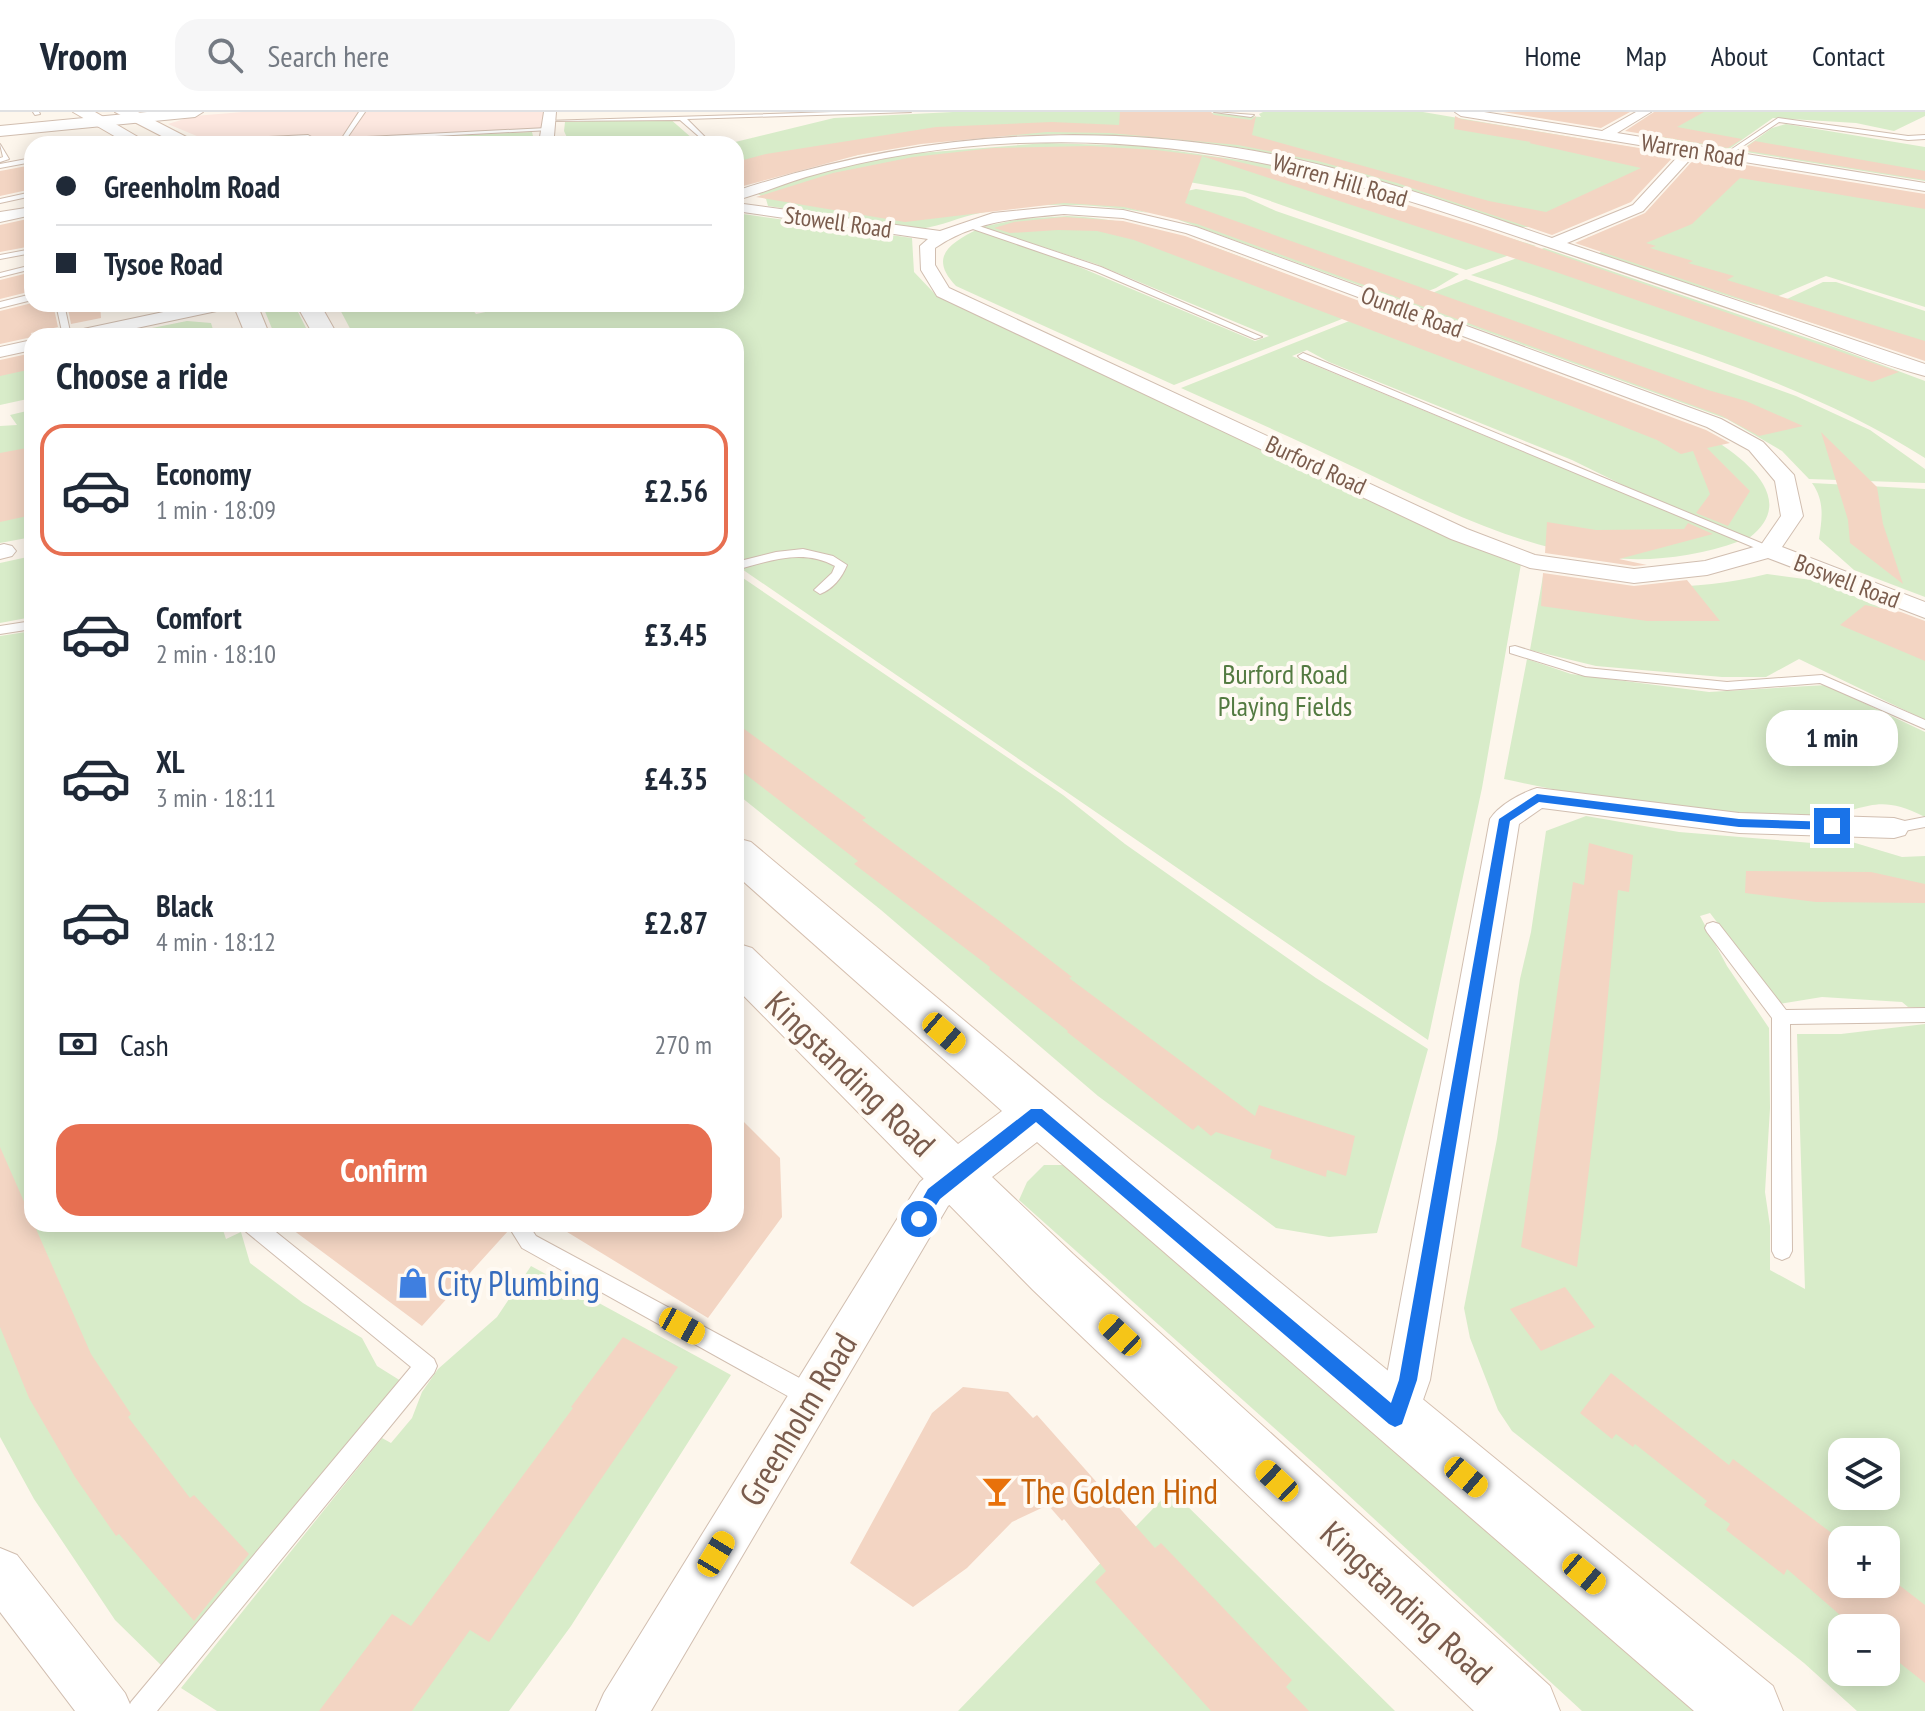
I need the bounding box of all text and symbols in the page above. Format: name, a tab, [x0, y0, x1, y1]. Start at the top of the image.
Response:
search box	[175, 19, 735, 91]
text: Vroom	[40, 31, 127, 80]
icon: search	[203, 33, 247, 77]
text: Search here	[267, 36, 389, 75]
text: Home	[1525, 37, 1581, 74]
text: Map	[1625, 37, 1667, 74]
text: About	[1711, 37, 1768, 74]
text: Contact	[1812, 37, 1885, 74]
street label: Warren Road	[1639, 127, 1747, 173]
street label: Warren Hill Road	[1269, 146, 1411, 214]
text: Greenholm Road	[104, 167, 280, 206]
street label: Stowell Road	[782, 199, 894, 245]
text: Tysoe Road	[104, 244, 223, 283]
street label: Oundle Road	[1357, 279, 1467, 345]
text: Choose a ride	[56, 352, 228, 399]
street label: Burford Road	[1261, 428, 1371, 502]
icon: car	[60, 454, 132, 526]
text: Economy	[156, 454, 251, 493]
text: £2.56	[644, 471, 708, 510]
text: 1 min · 18:09	[156, 493, 276, 526]
street label: Boswell Road	[1790, 547, 1904, 615]
icon: car	[60, 598, 132, 670]
text: Comfort	[156, 598, 242, 637]
text: £3.45	[644, 615, 708, 654]
text: 2 min · 18:10	[156, 637, 276, 670]
park label: Burford Road Playing Fields	[1218, 655, 1352, 724]
callout: 1 min	[1766, 710, 1898, 766]
text: 1 min	[1806, 721, 1858, 754]
icon: car	[60, 742, 132, 814]
text: XL	[156, 742, 185, 781]
text: £4.35	[644, 759, 708, 798]
text: 3 min · 18:11	[156, 781, 276, 814]
route end	[1814, 808, 1850, 844]
icon: car	[60, 886, 132, 958]
text: Black	[156, 886, 213, 925]
text: £2.87	[644, 903, 708, 942]
text: 4 min · 18:12	[156, 925, 276, 958]
street label: Kingstanding Road	[757, 981, 945, 1165]
car	[918, 1008, 970, 1058]
icon: cash	[56, 1022, 100, 1066]
text: Cash	[120, 1025, 169, 1064]
text: 270 m	[654, 1028, 712, 1061]
button: Confirm	[56, 1124, 712, 1216]
route start	[901, 1201, 937, 1237]
place label: City Plumbing	[437, 1261, 600, 1305]
shop icon: City Plumbing	[396, 1266, 430, 1300]
car	[655, 1304, 709, 1348]
car	[1094, 1310, 1146, 1360]
street label: Greenholm Road	[728, 1325, 866, 1513]
map controls	[1828, 1438, 1900, 1686]
button: layers	[1828, 1438, 1900, 1510]
car	[1440, 1452, 1492, 1502]
car	[1251, 1456, 1303, 1506]
place label: The Golden Hind	[1021, 1469, 1218, 1513]
bar icon: The Golden Hind	[980, 1474, 1014, 1508]
street label: Kingstanding Road	[1312, 1511, 1502, 1693]
button: +	[1828, 1526, 1900, 1598]
car	[693, 1527, 739, 1581]
car	[1558, 1549, 1610, 1599]
button: −	[1828, 1614, 1900, 1686]

